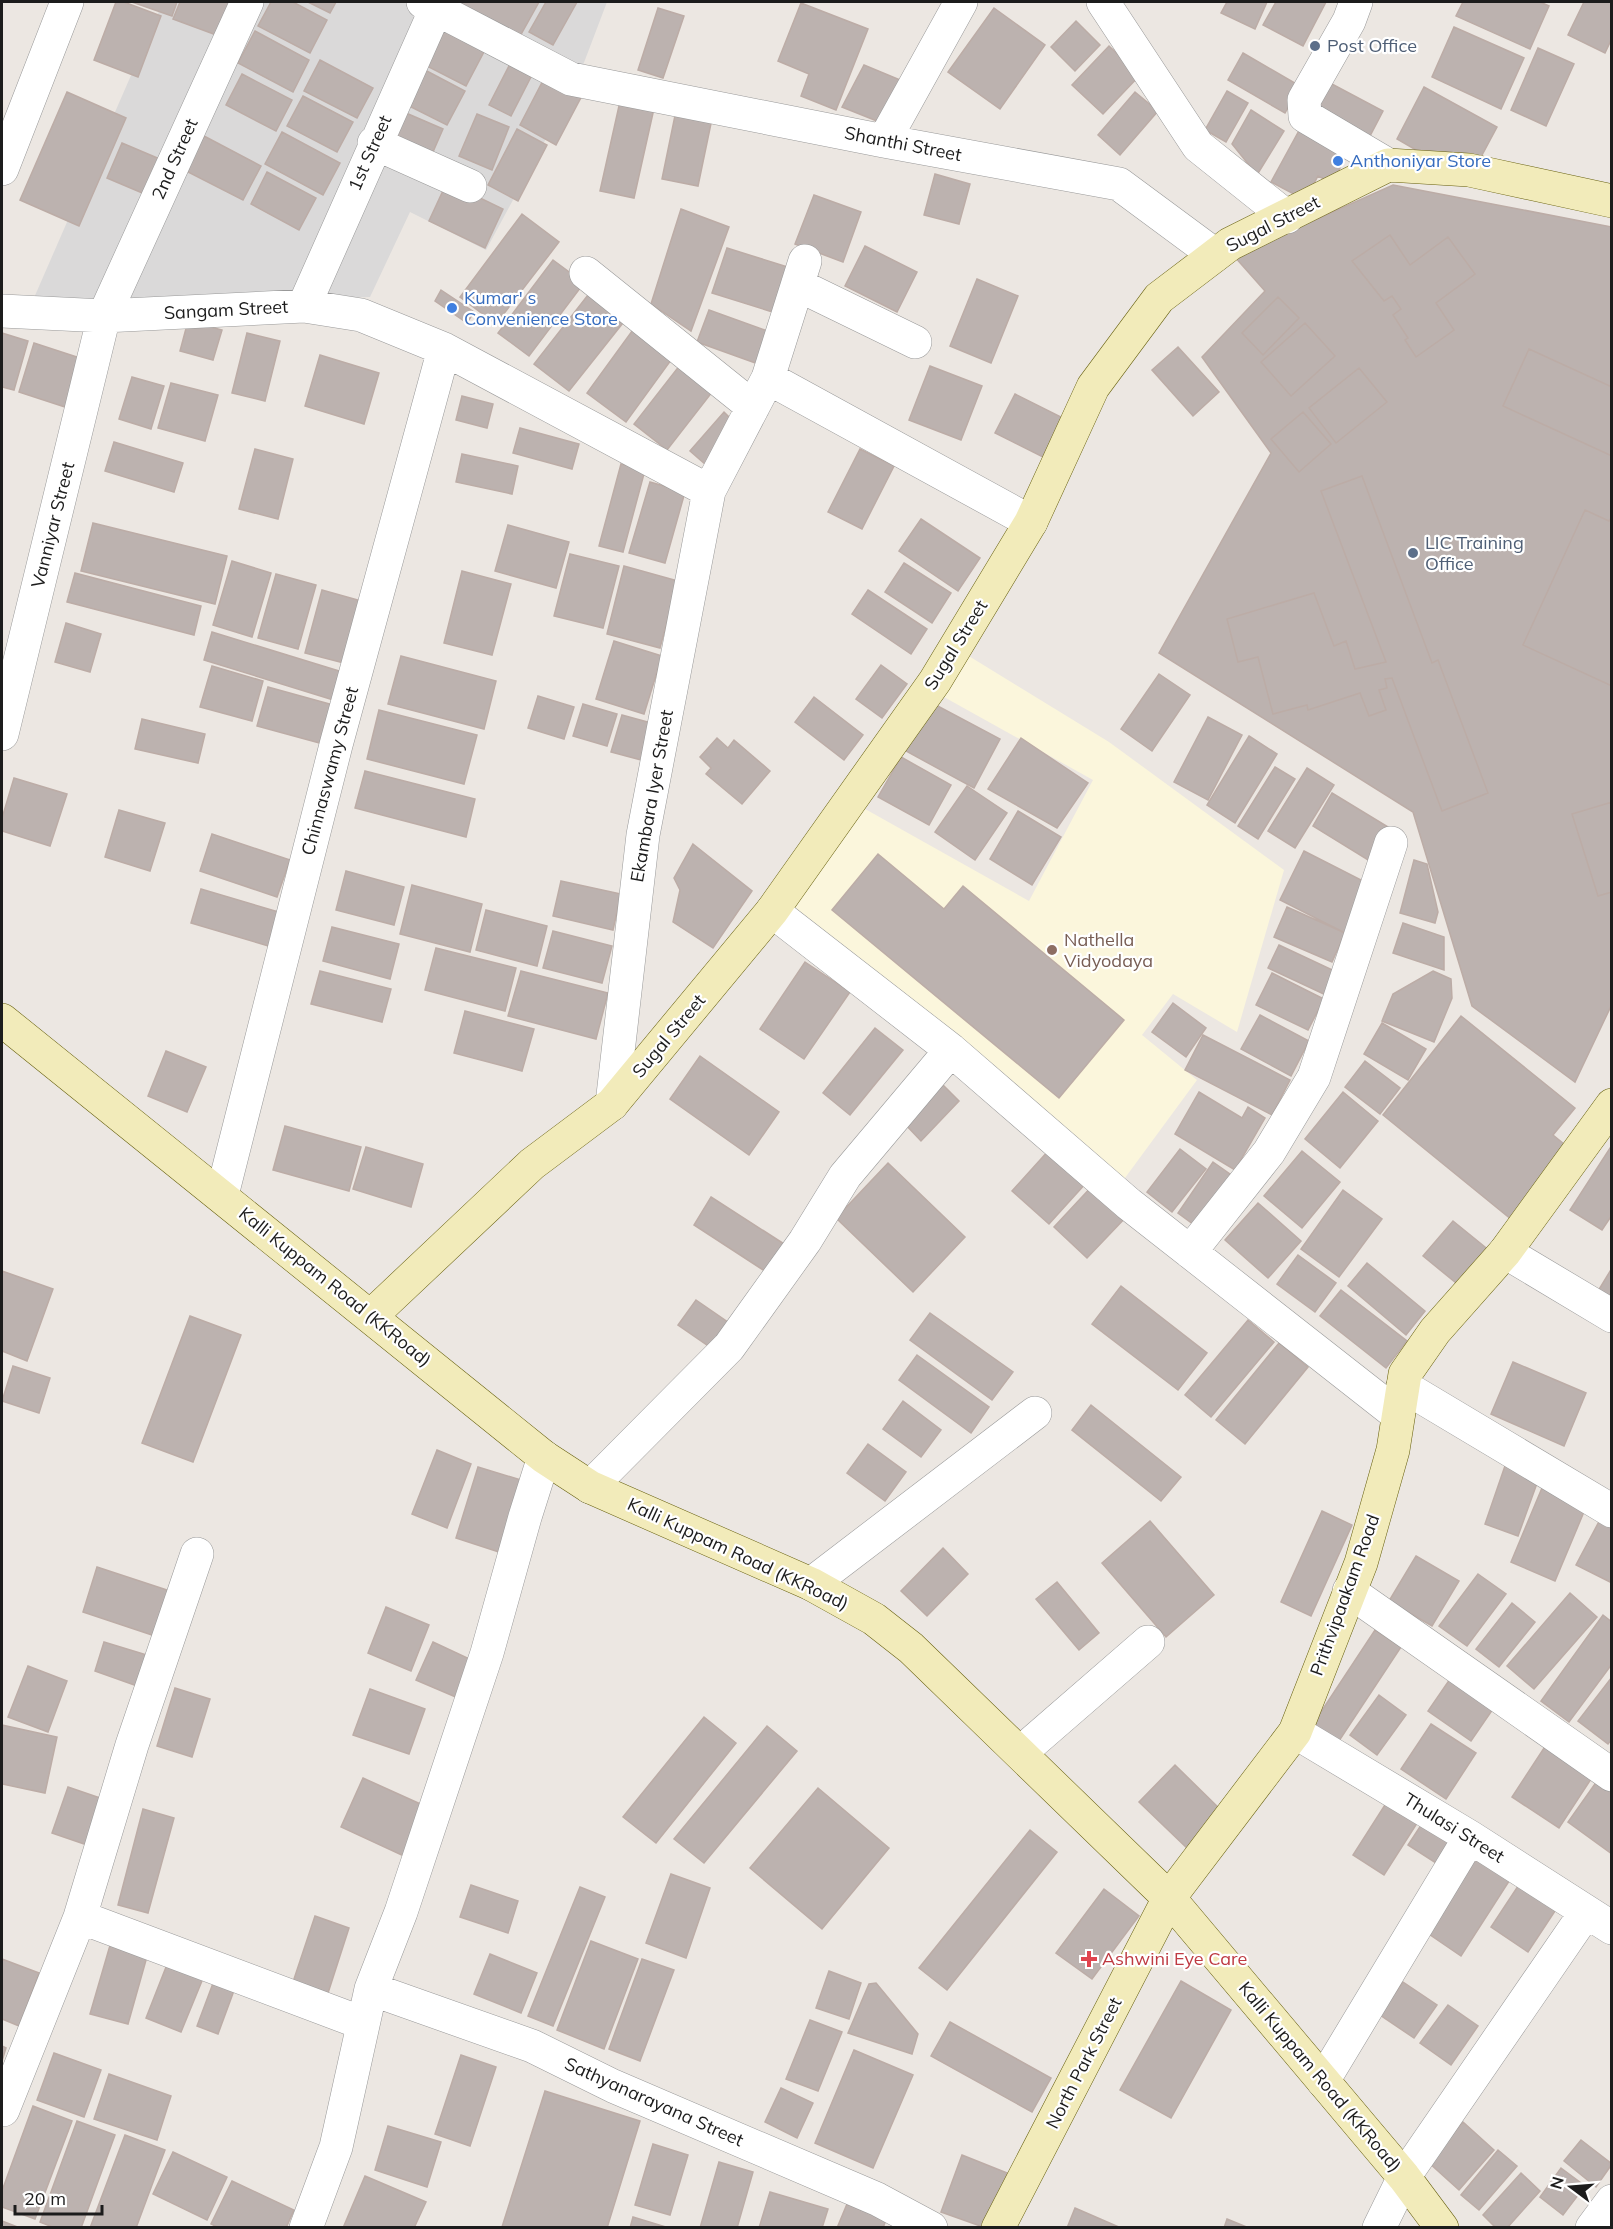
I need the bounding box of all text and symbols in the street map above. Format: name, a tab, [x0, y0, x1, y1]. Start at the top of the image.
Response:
place label: Post Office	[1327, 34, 1417, 57]
marker: Post Office	[1308, 39, 1322, 53]
street label: 1st Street	[343, 111, 396, 194]
street label: 2nd Street	[146, 115, 203, 203]
street label: Shanthi Street	[843, 121, 964, 166]
place label: Anthoniyar Store	[1350, 149, 1491, 172]
marker: Anthoniyar Store	[1331, 154, 1345, 168]
street label: Sugal Street	[1222, 190, 1323, 257]
place label: Kumar' s Convenience Store	[464, 286, 618, 330]
street label: Sangam Street	[163, 295, 289, 324]
marker: Kumar' s Convenience Store	[445, 301, 459, 315]
street label: Vanniyar Street	[26, 460, 79, 590]
place label: LIC Training Office	[1425, 531, 1524, 575]
marker: LIC Training Office	[1406, 546, 1420, 560]
street label: Sugal Street	[919, 595, 992, 694]
street label: Chinnaswamy Street	[296, 684, 363, 858]
street label: Ekambara Iyer Street	[625, 708, 678, 884]
place label: Nathella Vidyodaya	[1064, 928, 1153, 972]
marker: Nathella Vidyodaya	[1045, 943, 1059, 957]
street label: Sugal Street	[627, 989, 710, 1082]
street label: Kalli Kuppam Road (KKRoad)	[234, 1202, 436, 1372]
street label: Kalli Kuppam Road (KKRoad)	[624, 1492, 853, 1615]
street label: Prithvipaakam Road	[1305, 1511, 1384, 1679]
street label: Thulasi Street	[1400, 1787, 1509, 1868]
place label: Ashwini Eye Care	[1102, 1947, 1247, 1970]
marker: Ashwini Eye Care	[1080, 1950, 1098, 1968]
street label: Kalli Kuppam Road (KKRoad)	[1234, 1977, 1407, 2177]
street label: North Park Street	[1040, 1993, 1127, 2132]
street label: Sathyanarayana Street	[561, 2052, 747, 2151]
north arrow	[1541, 2157, 1601, 2217]
text: N	[1545, 2174, 1568, 2191]
scale bar	[15, 2178, 102, 2216]
text: 20 m	[24, 2187, 66, 2210]

